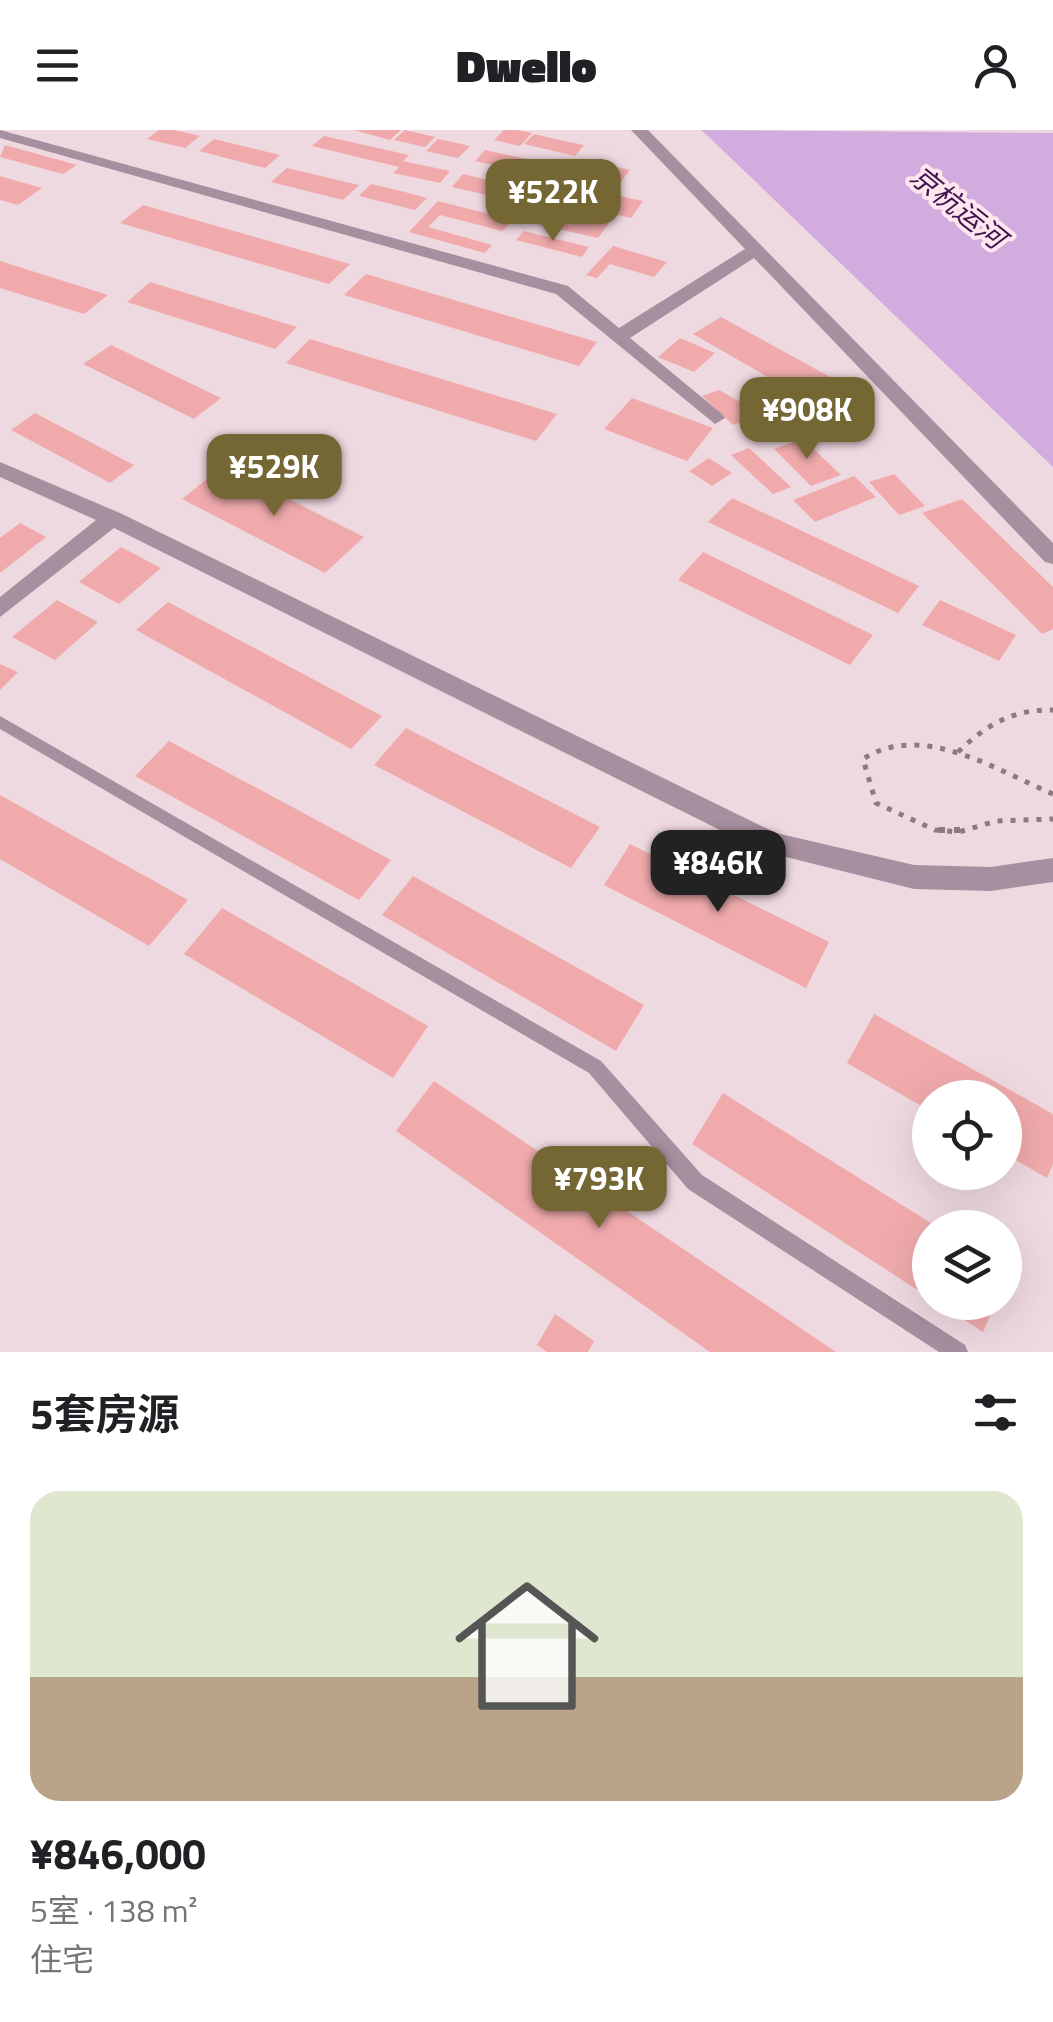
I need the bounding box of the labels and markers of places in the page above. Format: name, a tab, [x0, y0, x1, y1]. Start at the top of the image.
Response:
pin: ¥522K	[483, 159, 623, 244]
pin: ¥908K	[737, 377, 877, 462]
pin: ¥529K	[204, 434, 344, 519]
pin: ¥846K	[648, 830, 788, 915]
pin: ¥793K	[529, 1146, 669, 1231]

